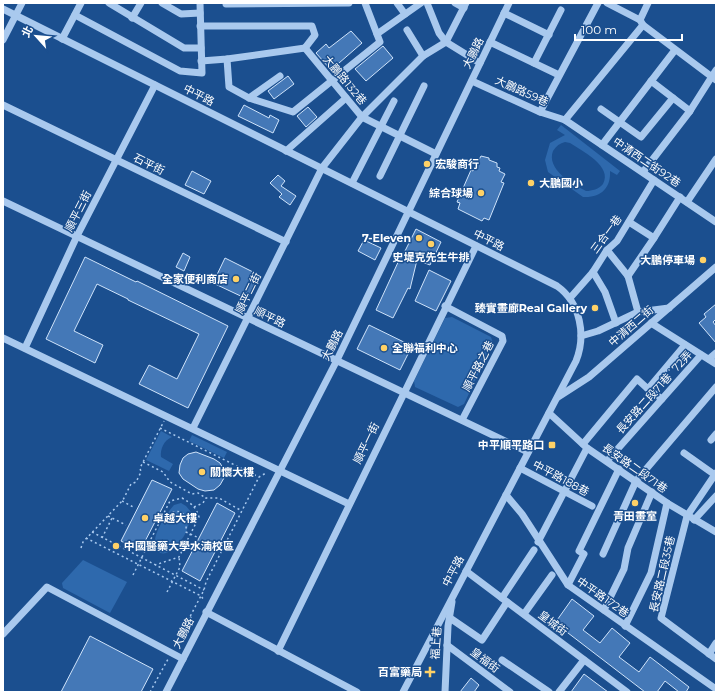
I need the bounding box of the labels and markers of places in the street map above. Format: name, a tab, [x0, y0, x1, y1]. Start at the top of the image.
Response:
place label: 宏駿商行	[435, 157, 479, 171]
marker: 宏駿商行	[422, 159, 432, 169]
place label: 大鵬國小	[539, 176, 583, 190]
marker: 大鵬國小	[526, 178, 536, 188]
place label: 綜合球場	[429, 186, 473, 200]
marker: 綜合球場	[476, 188, 486, 198]
place label: 7-Eleven	[362, 231, 411, 245]
marker: 7-Eleven	[414, 233, 424, 243]
marker: 史堤克先生牛排	[426, 239, 436, 249]
place label: 史堤克先生牛排	[393, 250, 470, 264]
place label: 大鵬停車場	[640, 253, 695, 267]
marker: 大鵬停車場	[698, 255, 708, 265]
place label: 全家便利商店	[162, 272, 228, 286]
marker: 全家便利商店	[231, 274, 241, 284]
place label: 臻實畫廊Real Gallery	[475, 301, 587, 315]
marker: 臻實畫廊Real Gallery	[590, 303, 600, 313]
place label: 全聯福利中心	[392, 341, 458, 355]
marker: 全聯福利中心	[379, 343, 389, 353]
place label: 中平順平路口	[478, 438, 544, 452]
marker: 中平順平路口	[547, 440, 557, 450]
place label: 關懷大樓	[210, 465, 254, 479]
marker: 關懷大樓	[197, 467, 207, 477]
marker: 青田畫室	[630, 498, 640, 508]
place label: 青田畫室	[613, 509, 657, 523]
place label: 卓越大樓	[153, 511, 197, 525]
marker: 卓越大樓	[140, 513, 150, 523]
place label: 中國醫藥大學水湳校區	[124, 539, 234, 553]
marker: 中國醫藥大學水湳校區	[111, 541, 121, 551]
place label: 百富藥局	[378, 665, 422, 679]
marker: 百富藥局	[425, 667, 435, 677]

